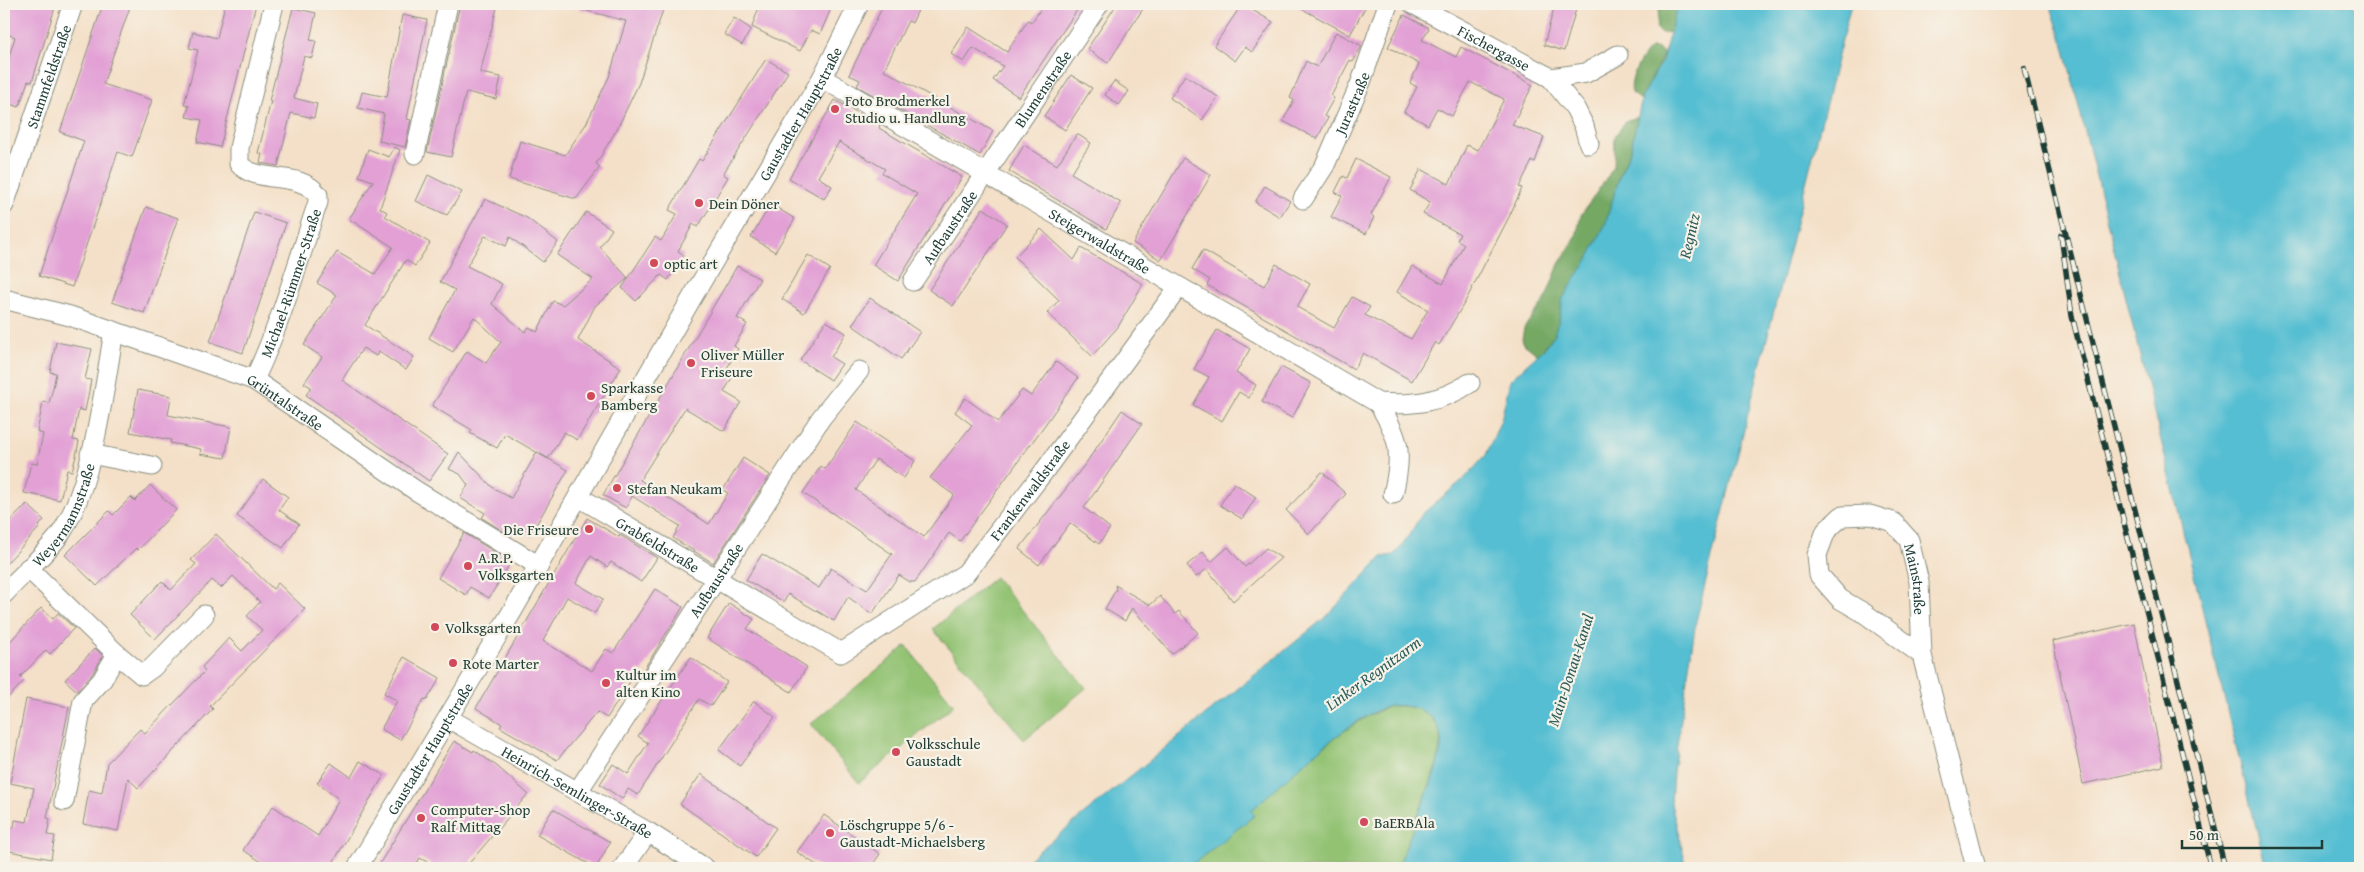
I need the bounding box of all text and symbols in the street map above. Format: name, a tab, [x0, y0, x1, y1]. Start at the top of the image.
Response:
street label: Fischergasse	[1454, 20, 1534, 75]
street label: Stammfeldstraße	[21, 22, 76, 131]
street label: Gaustadter Hauptstraße	[753, 43, 847, 184]
street label: Blumenstraße	[1009, 46, 1076, 131]
street label: Jurastraße	[1328, 69, 1374, 139]
place label: Foto Brodmerkel Studio u. Handlung	[845, 90, 966, 128]
marker: Foto Brodmerkel Studio u. Handlung	[829, 103, 841, 115]
street label: Aufbaustraße	[917, 186, 982, 268]
place label: Dein Döner	[709, 193, 780, 214]
marker: Dein Döner	[693, 197, 705, 209]
street label: Steigerwaldstraße	[1045, 203, 1155, 278]
street label: Michael-Rümmer-Straße	[255, 206, 326, 360]
water label: Regnitz	[1672, 210, 1706, 262]
place label: optic art	[664, 253, 718, 274]
marker: optic art	[648, 257, 660, 269]
place label: Oliver Müller Friseure	[701, 344, 784, 382]
marker: Oliver Müller Friseure	[685, 357, 697, 369]
street label: Grüntalstraße	[245, 368, 328, 435]
place label: Sparkasse Bamberg	[601, 377, 663, 415]
marker: Sparkasse Bamberg	[585, 390, 597, 402]
street label: Frankenwaldstraße	[984, 435, 1075, 545]
street label: Weyermannstraße	[27, 461, 99, 571]
place label: Stefan Neukam	[627, 478, 723, 499]
marker: Stefan Neukam	[611, 482, 623, 494]
street label: Grabfeldstraße	[612, 511, 704, 577]
place label: Die Friseure	[504, 519, 579, 540]
marker: Die Friseure	[583, 523, 595, 535]
street label: Aufbaustraße	[683, 538, 748, 621]
street label: Mainstraße	[1900, 541, 1931, 615]
place label: A.R.P. Volksgarten	[478, 547, 554, 585]
marker: A.R.P. Volksgarten	[462, 560, 474, 572]
water label: Main-Donau-Kanal	[1541, 611, 1599, 729]
place label: Volksgarten	[445, 617, 521, 638]
marker: Volksgarten	[429, 621, 441, 633]
water label: Linker Regnitzarm	[1319, 630, 1426, 717]
place label: Rote Marter	[463, 653, 539, 674]
marker: Rote Marter	[447, 657, 459, 669]
place label: Kultur im alten Kino	[616, 664, 681, 702]
marker: Kultur im alten Kino	[600, 677, 612, 689]
street label: Gaustadter Hauptstraße	[381, 678, 478, 818]
place label: Volksschule Gaustadt	[906, 733, 981, 771]
street label: Heinrich-Semlinger-Straße	[498, 740, 657, 843]
marker: Volksschule Gaustadt	[890, 746, 902, 758]
place label: Computer-Shop Ralf Mittag	[431, 799, 530, 837]
marker: Computer-Shop Ralf Mittag	[415, 812, 427, 824]
place label: BaERBAla	[1374, 812, 1435, 833]
place label: Löschgruppe 5/6 - Gaustadt-Michaelsberg	[840, 814, 985, 852]
marker: BaERBAla	[1358, 816, 1370, 828]
scale bar	[2182, 817, 2322, 849]
text: 50 m	[2189, 824, 2220, 845]
marker: Löschgruppe 5/6 - Gaustadt-Michaelsberg	[824, 827, 836, 839]

